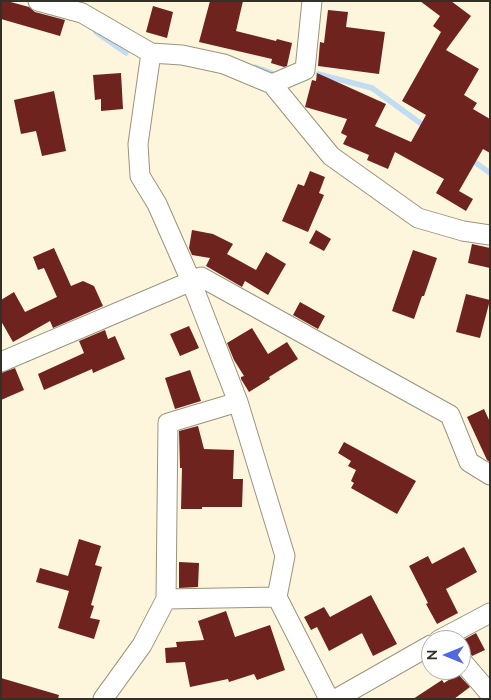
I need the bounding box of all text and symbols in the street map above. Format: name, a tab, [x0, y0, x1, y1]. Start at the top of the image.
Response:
north arrow	[421, 630, 471, 680]
text: N	[423, 650, 441, 660]

